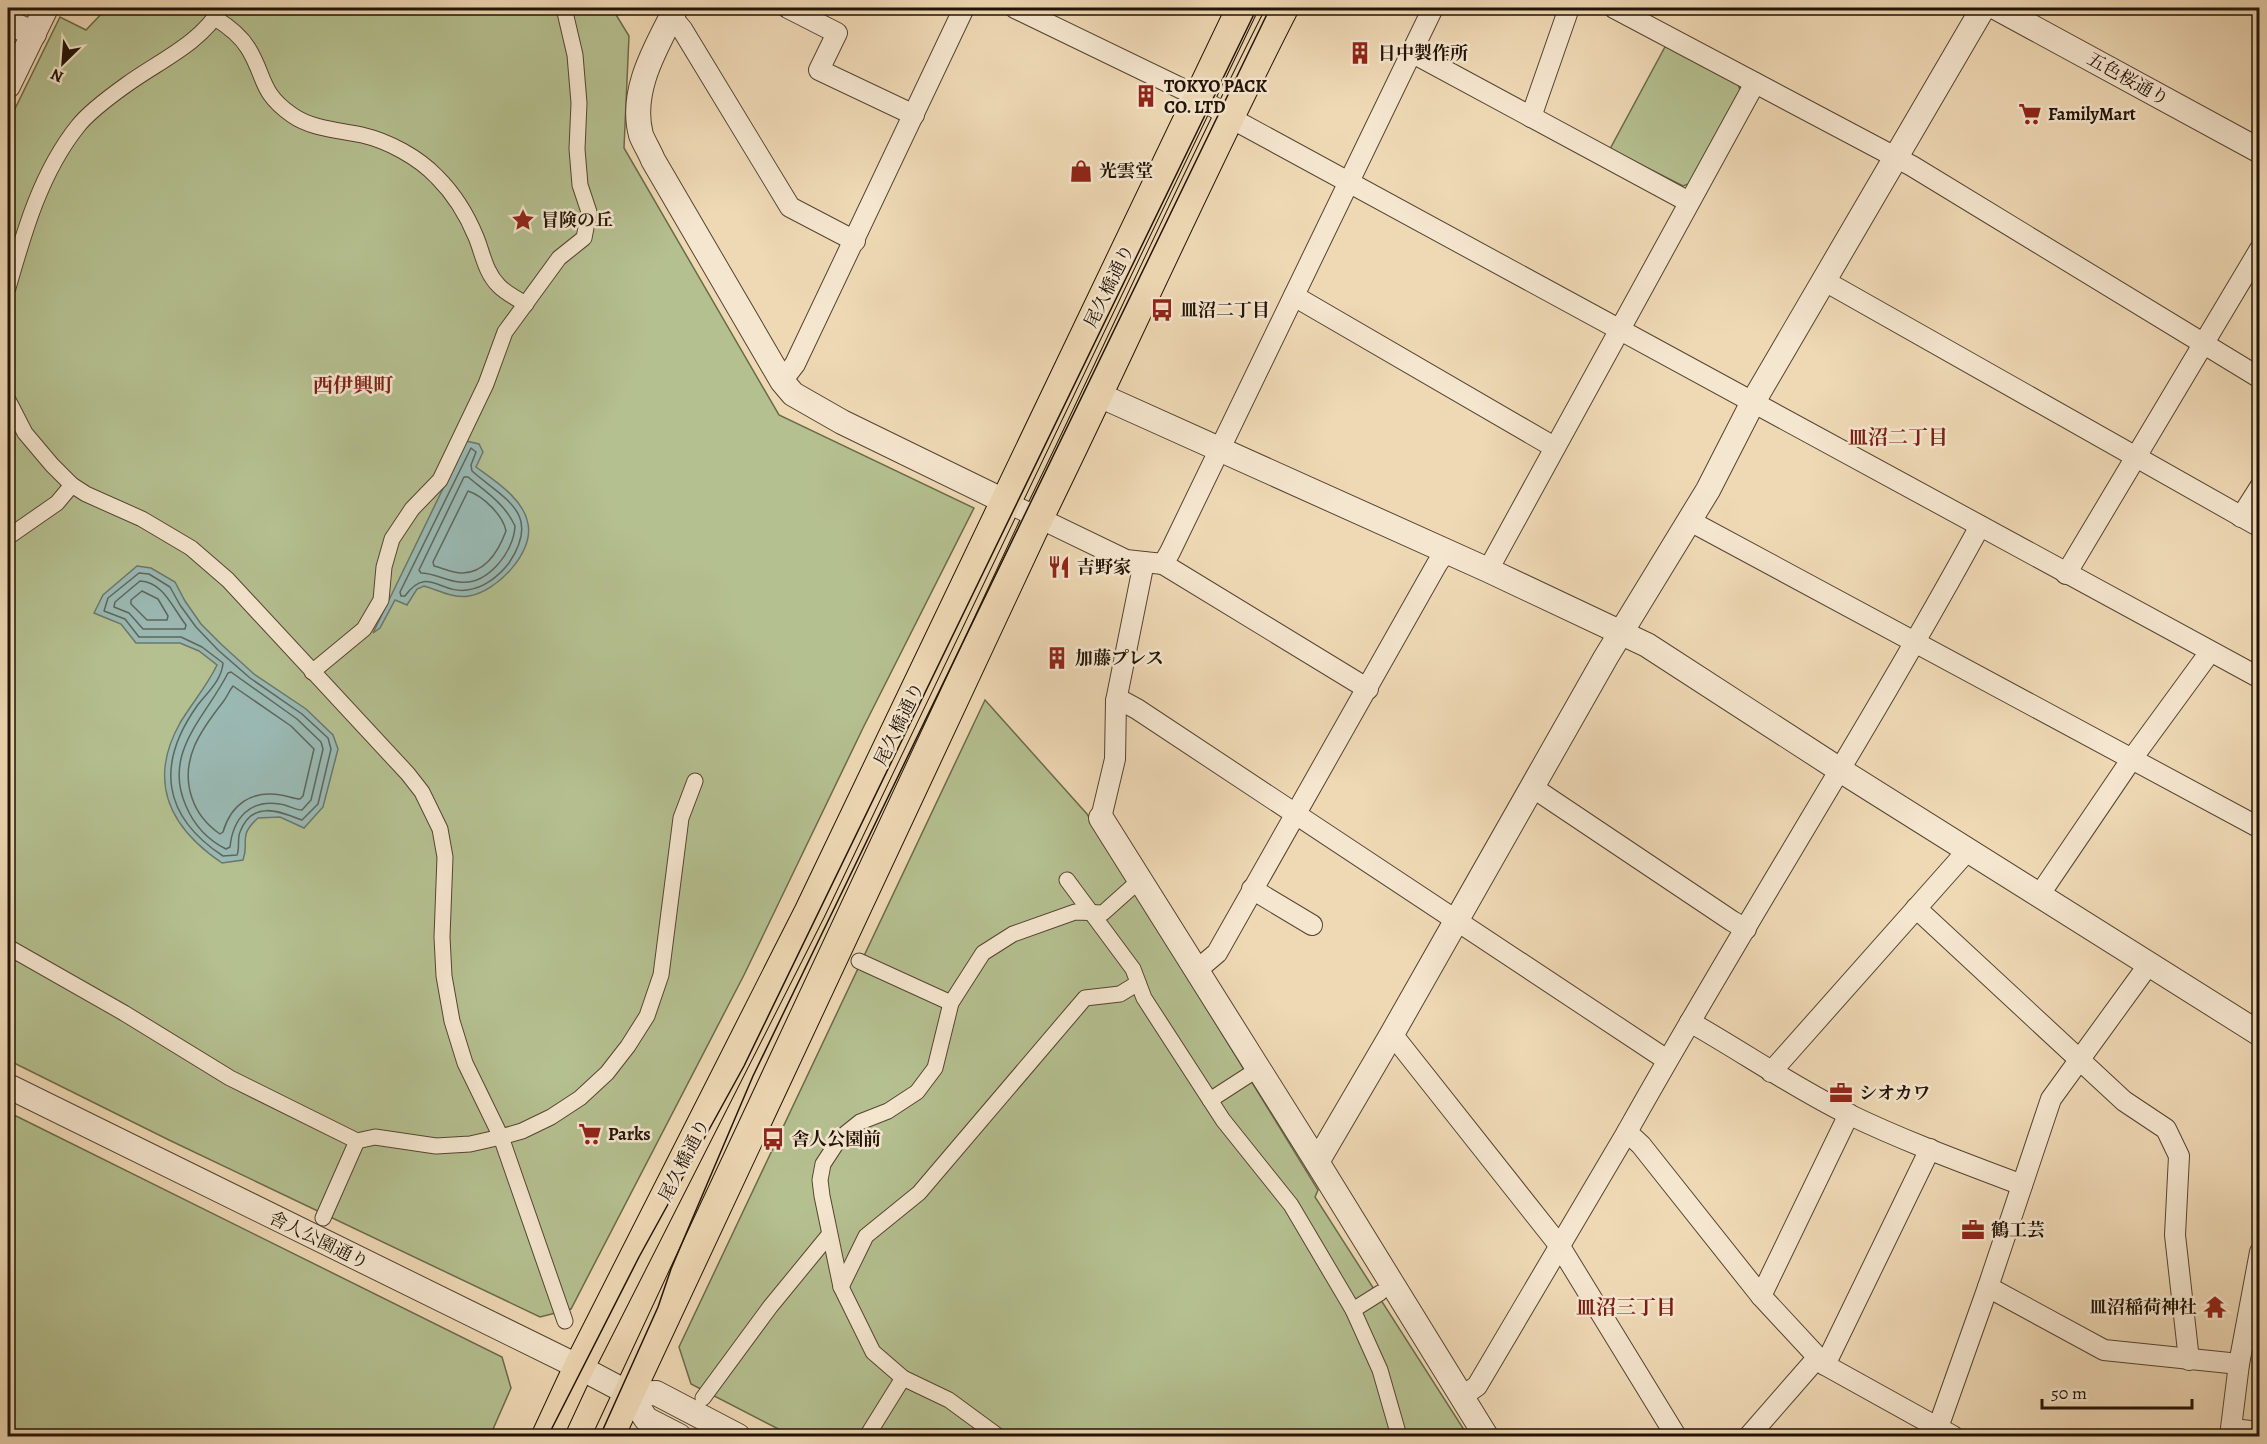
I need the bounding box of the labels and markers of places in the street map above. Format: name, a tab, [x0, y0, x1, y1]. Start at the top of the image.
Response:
building icon: 日中製作所	[1347, 40, 1373, 66]
place label: 日中製作所	[1378, 41, 1468, 65]
place label: TOKYO PACK CO. LTD	[1164, 74, 1267, 119]
building icon: TOKYO PACK CO. LTD	[1133, 83, 1159, 109]
supermarket icon: FamilyMart	[2017, 101, 2043, 127]
place label: FamilyMart	[2048, 102, 2136, 126]
shop icon: 光雲堂	[1068, 158, 1094, 184]
place label: 光雲堂	[1099, 159, 1153, 183]
place icon: 冒険の丘	[510, 207, 536, 233]
place label: 冒険の丘	[541, 208, 613, 232]
bus stop icon: 皿沼二丁目	[1149, 297, 1175, 323]
place label: 皿沼二丁目	[1180, 298, 1270, 322]
restaurant icon: 吉野家	[1046, 554, 1072, 580]
place label: 吉野家	[1077, 555, 1131, 579]
building icon: 加藤プレス	[1044, 645, 1070, 671]
place label: 加藤プレス	[1075, 646, 1164, 670]
office icon: シオカワ	[1828, 1080, 1854, 1106]
place label: シオカワ	[1859, 1081, 1930, 1105]
supermarket icon: Parks	[577, 1121, 603, 1147]
place label: Parks	[608, 1122, 651, 1146]
bus stop icon: 舎人公園前	[760, 1126, 786, 1152]
place label: 舎人公園前	[791, 1127, 881, 1151]
office icon: 鶴工芸	[1960, 1217, 1986, 1243]
place label: 鶴工芸	[1991, 1218, 2045, 1242]
temple icon: 皿沼稲荷神社	[2202, 1294, 2228, 1320]
place label: 皿沼稲荷神社	[2089, 1295, 2197, 1319]

